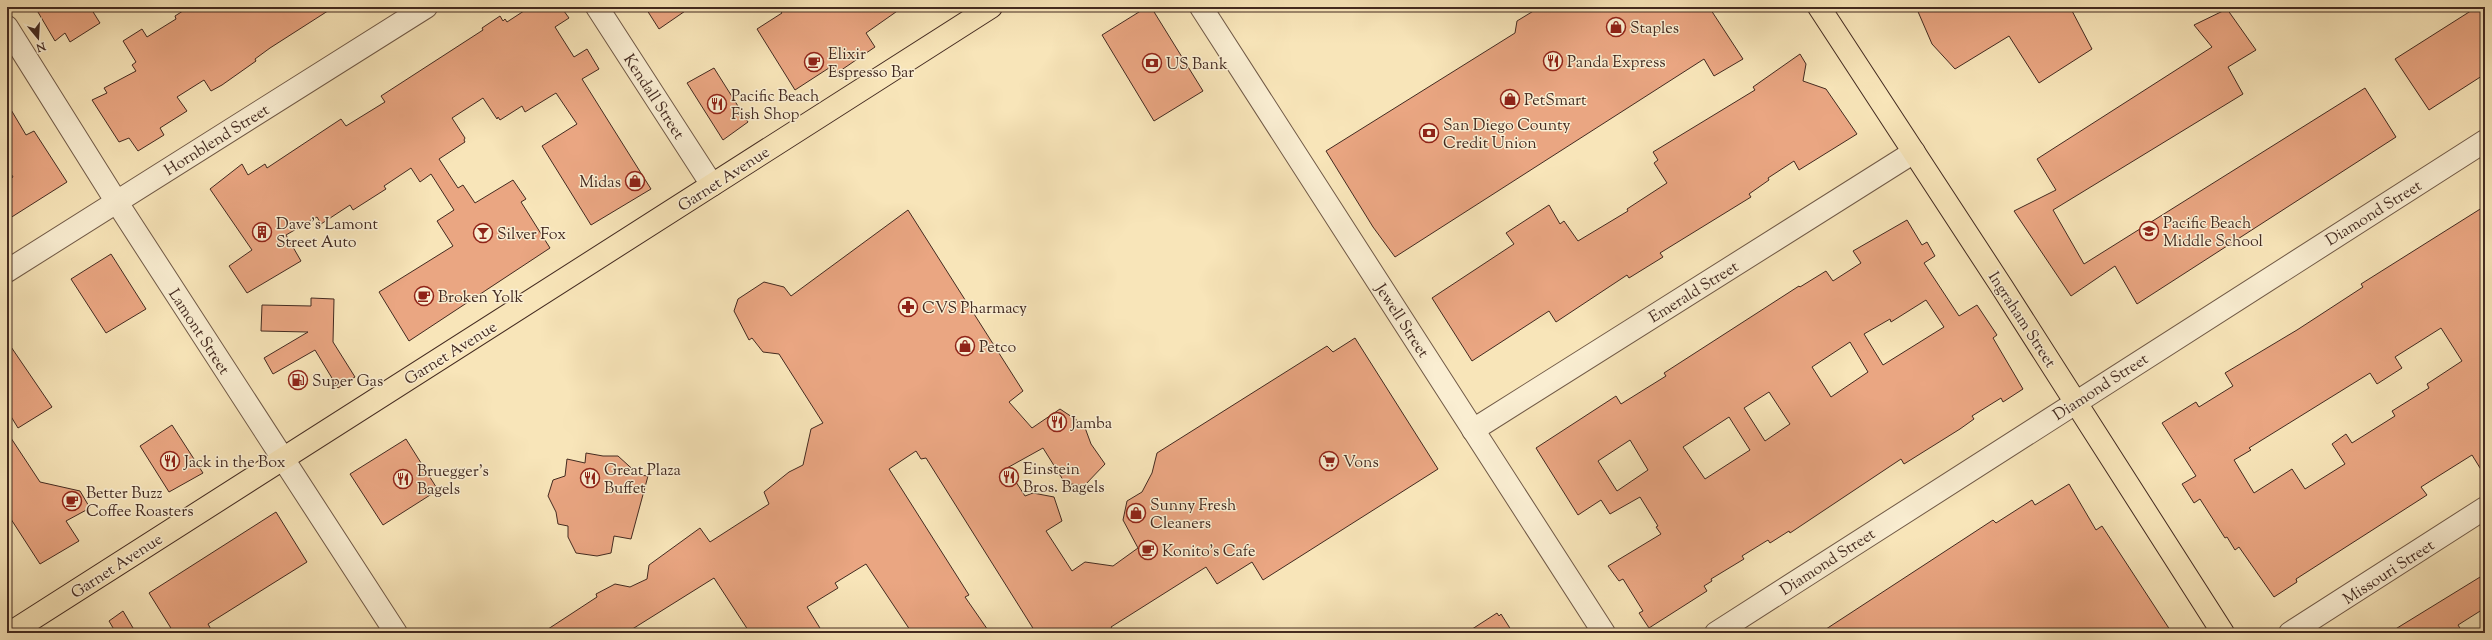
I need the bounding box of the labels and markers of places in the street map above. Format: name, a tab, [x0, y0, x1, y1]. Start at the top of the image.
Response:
shop icon: Staples	[1605, 16, 1627, 38]
place label: Staples	[1630, 18, 1679, 41]
place label: Elixir Espresso Bar	[828, 44, 914, 85]
restaurant icon: Panda Express	[1542, 50, 1564, 72]
cafe icon: Elixir Espresso Bar	[803, 51, 825, 73]
bank icon: US Bank	[1141, 52, 1163, 74]
place label: Panda Express	[1567, 52, 1665, 75]
place label: US Bank	[1166, 54, 1228, 77]
place label: Pacific Beach Fish Shop	[731, 86, 820, 127]
shop icon: PetSmart	[1499, 88, 1521, 110]
place label: PetSmart	[1524, 90, 1587, 113]
restaurant icon: Pacific Beach Fish Shop	[706, 93, 728, 115]
place label: San Diego County Credit Union	[1443, 115, 1570, 156]
bank icon: San Diego County Credit Union	[1418, 122, 1440, 144]
shop icon: Midas	[624, 170, 646, 192]
place label: Midas	[579, 172, 621, 195]
place label: Pacific Beach Middle School	[2163, 213, 2264, 254]
place label: Dave's Lamont Street Auto	[276, 214, 379, 255]
school or university icon: Pacific Beach Middle School	[2138, 220, 2160, 242]
building icon: Dave's Lamont Street Auto	[251, 221, 273, 243]
bar icon: Silver Fox	[472, 222, 494, 244]
place label: Silver Fox	[497, 224, 566, 247]
cafe icon: Broken Yolk	[413, 285, 435, 307]
place label: Broken Yolk	[438, 287, 524, 310]
pharmacy icon: CVS Pharmacy	[897, 296, 919, 318]
place label: CVS Pharmacy	[922, 298, 1027, 321]
shop icon: Petco	[954, 335, 976, 357]
place label: Petco	[979, 337, 1016, 360]
fuel station icon: Super Gas	[287, 369, 309, 391]
place label: Super Gas	[312, 371, 383, 394]
restaurant icon: Jamba	[1046, 411, 1068, 433]
place label: Jamba	[1070, 413, 1113, 436]
restaurant icon: Jack in the Box	[159, 450, 181, 472]
supermarket icon: Vons	[1318, 450, 1340, 472]
place label: Jack in the Box	[183, 452, 286, 475]
place label: Vons	[1343, 452, 1379, 475]
place label: Einstein Bros. Bagels	[1023, 459, 1105, 500]
place label: Great Plaza Buffet	[604, 460, 682, 501]
place label: Bruegger's Bagels	[417, 461, 489, 502]
restaurant icon: Einstein Bros. Bagels	[998, 466, 1020, 488]
restaurant icon: Great Plaza Buffet	[579, 467, 601, 489]
restaurant icon: Bruegger's Bagels	[392, 468, 414, 490]
place label: Better Buzz Coffee Roasters	[86, 483, 194, 524]
cafe icon: Better Buzz Coffee Roasters	[61, 490, 83, 512]
place label: Sunny Fresh Cleaners	[1150, 495, 1237, 536]
shop icon: Sunny Fresh Cleaners	[1125, 502, 1147, 524]
cafe icon: Konito's Cafe	[1137, 539, 1159, 561]
place label: Konito's Cafe	[1162, 541, 1255, 564]

